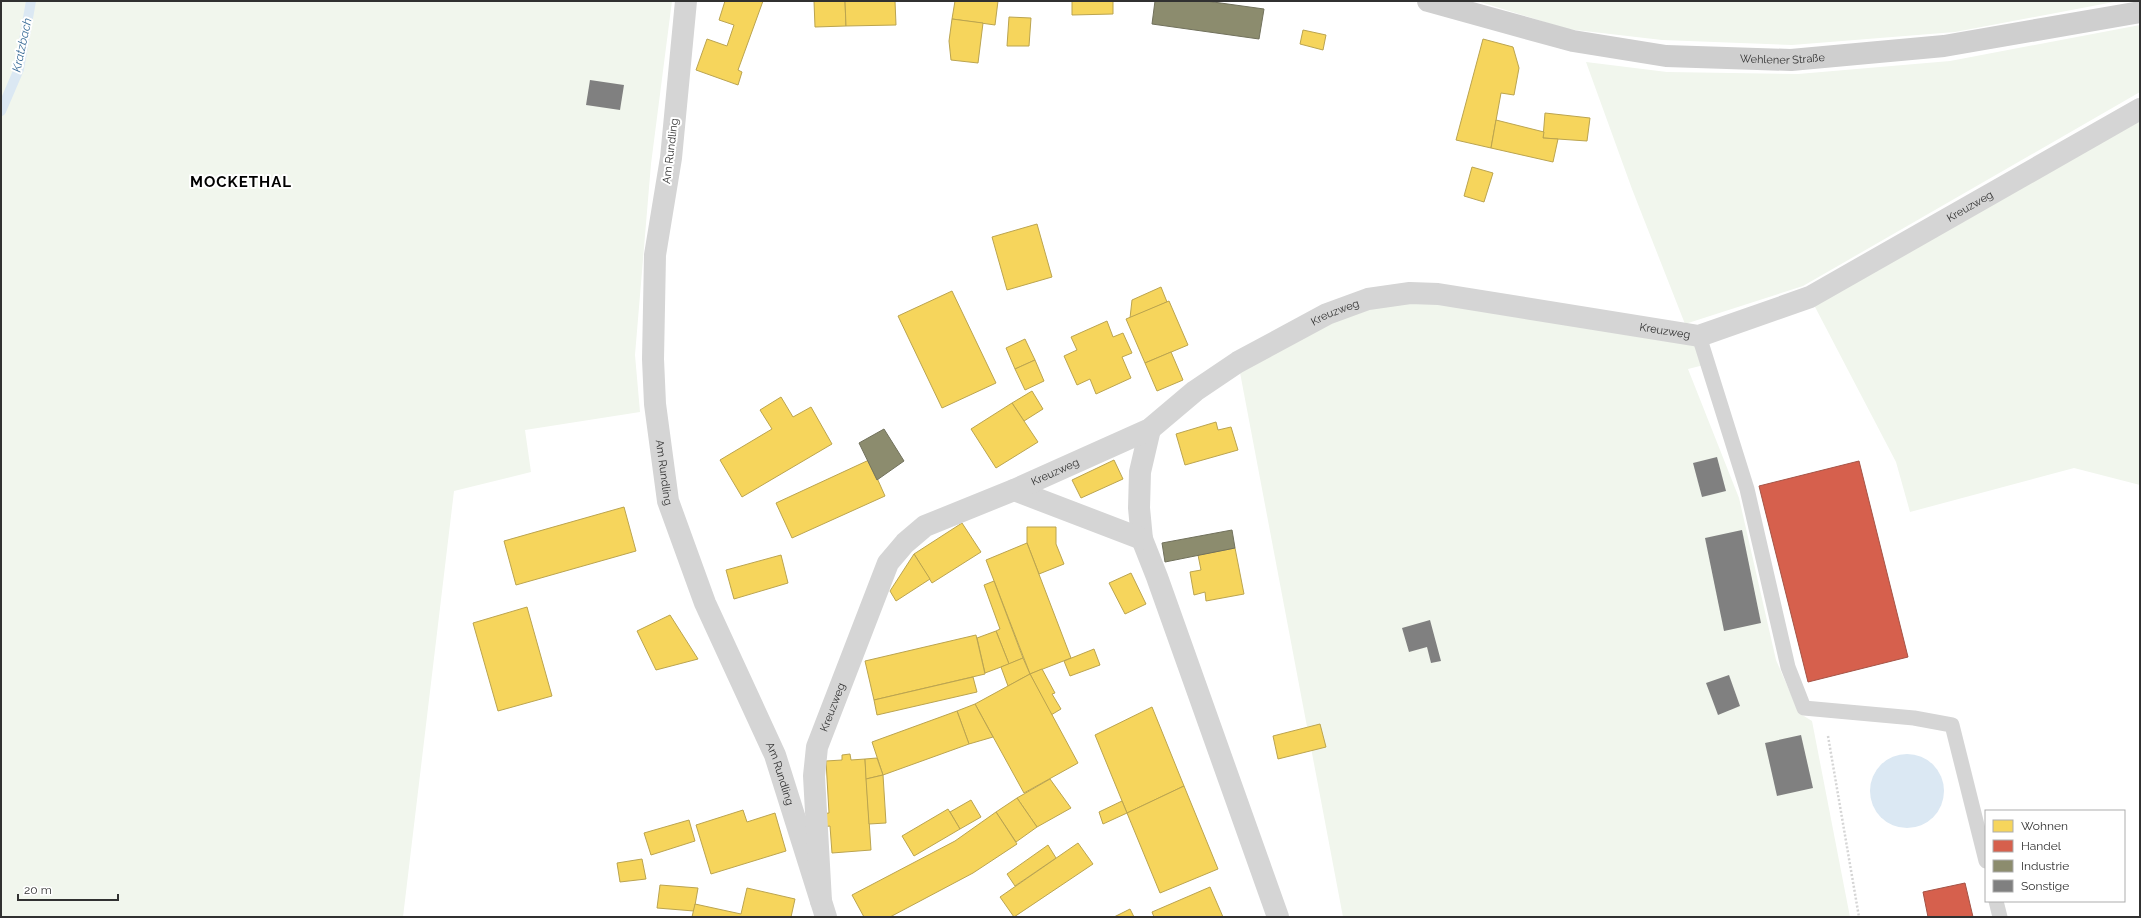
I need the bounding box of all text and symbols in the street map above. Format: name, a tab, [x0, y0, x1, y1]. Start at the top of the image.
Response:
water label: Kratzbach	[9, 16, 35, 73]
street label: Wehlener Straße	[1740, 51, 1826, 67]
street label: Am Rundling	[660, 118, 681, 185]
district label: MOCKETHAL	[190, 173, 292, 191]
street label: Kreuzweg	[1945, 188, 1995, 225]
street label: Kreuzweg	[1309, 297, 1361, 329]
street label: Kreuzweg	[1639, 321, 1691, 342]
street label: Am Rundling	[653, 439, 675, 507]
street label: Kreuzweg	[1029, 456, 1081, 488]
street label: Kreuzweg	[818, 681, 848, 734]
street label: Am Rundling	[763, 740, 796, 807]
legend	[1985, 810, 2125, 902]
text: Wohnen	[2021, 819, 2068, 833]
text: Handel	[2021, 839, 2062, 853]
text: Industrie	[2021, 859, 2069, 873]
scale bar	[18, 876, 118, 902]
text: Sonstige	[2021, 879, 2069, 893]
text: 20 m	[24, 883, 52, 897]

